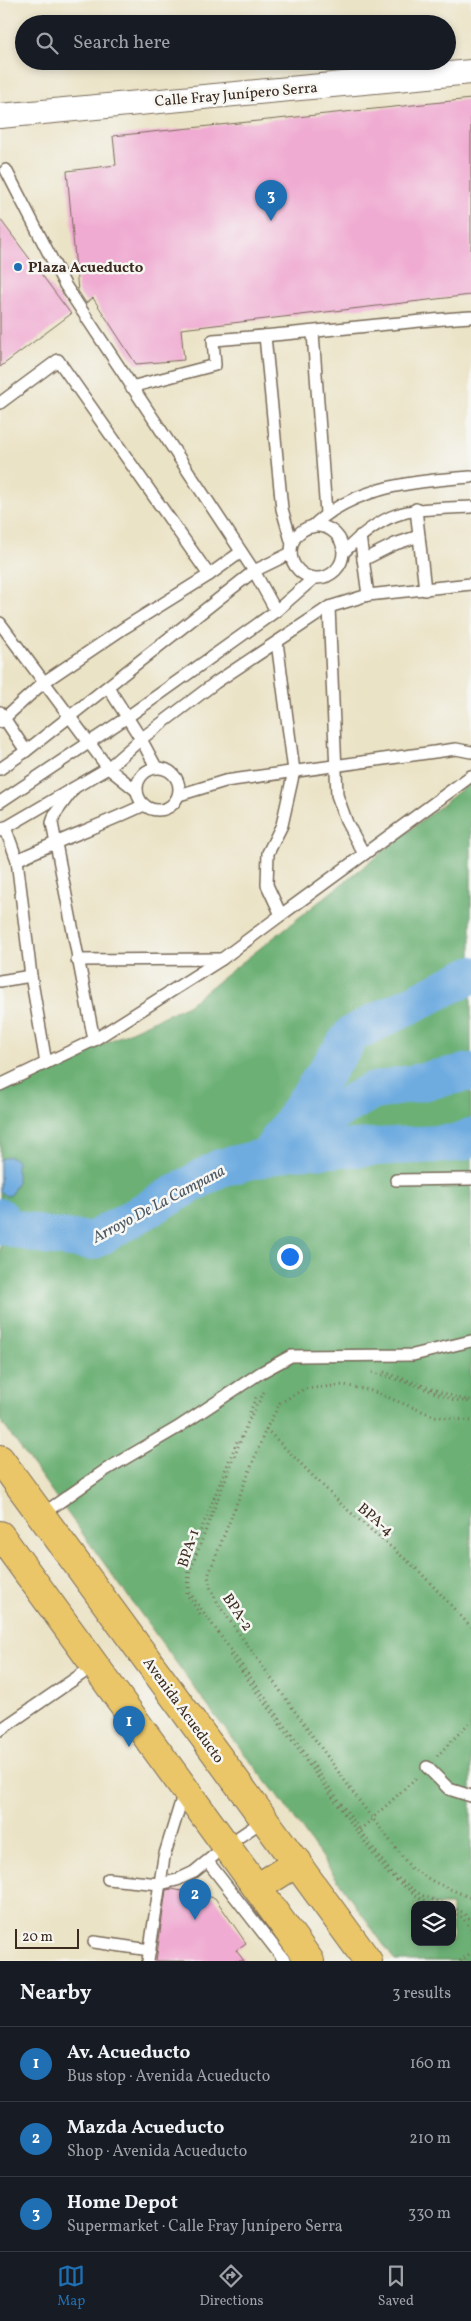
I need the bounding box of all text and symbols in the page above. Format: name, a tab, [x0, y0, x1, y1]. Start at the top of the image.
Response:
search box	[15, 15, 456, 70]
icon: search	[33, 29, 61, 57]
text: Search here	[73, 30, 170, 56]
street label: Calle Fray Junípero Serra	[154, 78, 319, 113]
pin: 3	[255, 180, 287, 221]
place label: Plaza Acueducto	[28, 258, 144, 279]
marker: Plaza Acueducto	[12, 261, 24, 273]
water label: Arroyo De La Campana	[88, 1160, 230, 1250]
your location	[277, 1244, 303, 1270]
street label: BPA-4	[352, 1499, 398, 1542]
street label: BPA-1	[173, 1527, 205, 1570]
street label: BPA-2	[216, 1590, 257, 1636]
street label: Avenida Acueducto	[137, 1654, 228, 1768]
pin: 1	[113, 1706, 145, 1747]
pin: 2	[179, 1879, 211, 1920]
map controls	[411, 1901, 456, 1946]
button: layers	[411, 1901, 456, 1946]
scale bar	[15, 1926, 79, 1949]
text: 20 m	[22, 1928, 53, 1947]
text: Nearby	[20, 1979, 91, 2008]
text: 3 results	[392, 1983, 451, 2005]
text: Av. Acueducto	[67, 2040, 190, 2066]
text: 1	[33, 2053, 39, 2075]
text: 160 m	[410, 2053, 451, 2075]
text: Bus stop · Avenida Acueducto	[67, 2066, 270, 2088]
text: Mazda Acueducto	[67, 2115, 224, 2141]
text: 2	[32, 2128, 40, 2150]
text: 210 m	[409, 2128, 451, 2150]
text: Shop · Avenida Acueducto	[67, 2141, 247, 2163]
text: Home Depot	[67, 2190, 178, 2216]
text: 3	[32, 2203, 40, 2225]
text: 330 m	[408, 2203, 451, 2225]
text: Supermarket · Calle Fray Junípero Serra	[67, 2216, 343, 2238]
tab: Map	[57, 2262, 85, 2311]
tab: Directions	[199, 2262, 264, 2311]
tab: Saved	[378, 2262, 414, 2311]

